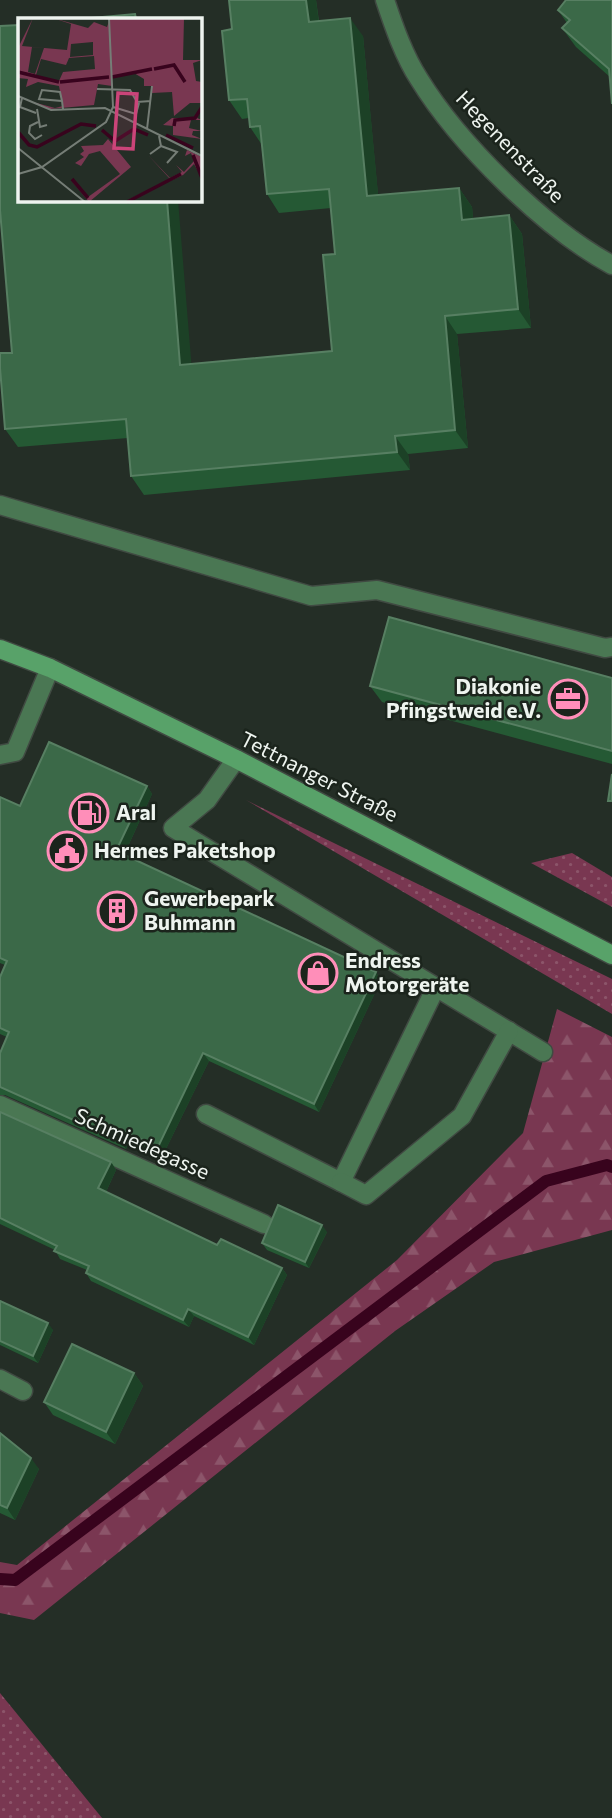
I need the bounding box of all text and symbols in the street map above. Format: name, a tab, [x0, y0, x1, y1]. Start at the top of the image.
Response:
inset map	[18, 18, 201, 201]
street label: Hegenenstraße	[452, 85, 571, 207]
place label: Diakonie Pfingstweid e.V.	[386, 673, 541, 722]
office icon: Diakonie Pfingstweid e.V.	[547, 678, 589, 720]
street label: Tettnanger Straße	[237, 725, 403, 826]
fuel station icon: Aral	[68, 792, 110, 834]
place label: Aral	[116, 799, 156, 824]
public building icon: Hermes Paketshop	[46, 830, 88, 872]
place label: Hermes Paketshop	[94, 837, 276, 862]
place label: Gewerbepark Buhmann	[144, 885, 274, 934]
building icon: Gewerbepark Buhmann	[96, 890, 138, 932]
place label: Endress Motorgeräte	[345, 947, 469, 996]
shop icon: Endress Motorgeräte	[297, 952, 339, 994]
street label: Schmiedegasse	[71, 1102, 214, 1184]

